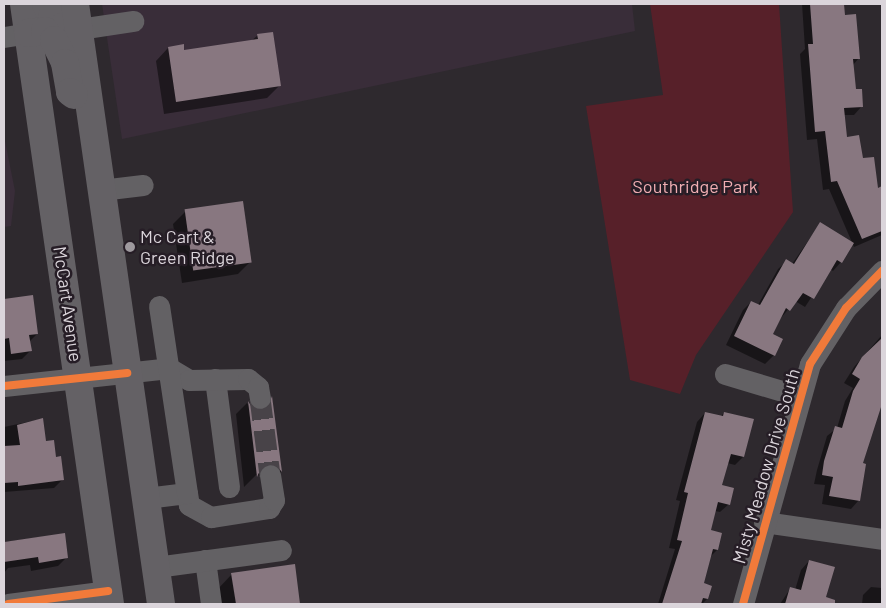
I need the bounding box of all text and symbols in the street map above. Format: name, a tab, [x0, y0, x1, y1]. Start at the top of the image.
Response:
park label: Southridge Park	[632, 175, 758, 197]
place label: Mc Cart & Green Ridge	[140, 226, 235, 268]
marker: Mc Cart & Green Ridge	[124, 241, 136, 253]
street label: McCart Avenue	[49, 245, 87, 363]
street label: Misty Meadow Drive South	[728, 366, 804, 566]

